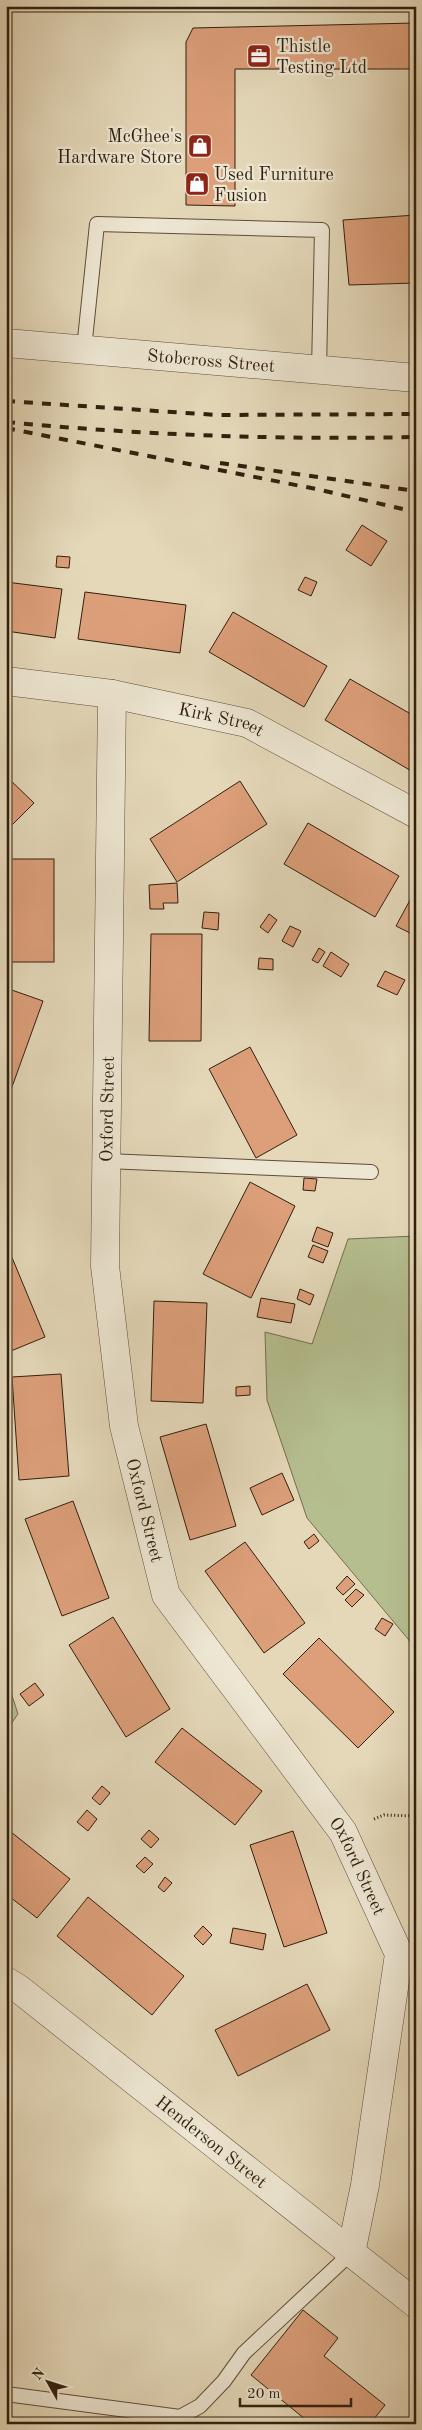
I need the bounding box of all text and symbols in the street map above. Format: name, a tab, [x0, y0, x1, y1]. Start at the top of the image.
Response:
place label: Thistle Testing Ltd	[276, 38, 367, 77]
office icon: Thistle Testing Ltd	[246, 43, 272, 69]
place label: McGhee's Hardware Store	[57, 128, 182, 167]
shop icon: McGhee's Hardware Store	[187, 133, 213, 159]
place label: Used Furniture Fusion	[214, 166, 334, 205]
shop icon: Used Furniture Fusion	[184, 171, 210, 197]
street label: Stobcross Street	[147, 347, 276, 376]
street label: Kirk Street	[177, 700, 267, 740]
street label: Oxford Street	[98, 1056, 118, 1162]
street label: Oxford Street	[122, 1457, 166, 1564]
street label: Oxford Street	[325, 1814, 388, 1918]
street label: Henderson Street	[152, 2093, 270, 2192]
north arrow	[22, 2358, 72, 2408]
text: N	[30, 2366, 48, 2383]
scale bar	[240, 2375, 351, 2407]
text: 20 m	[247, 2387, 281, 2402]

